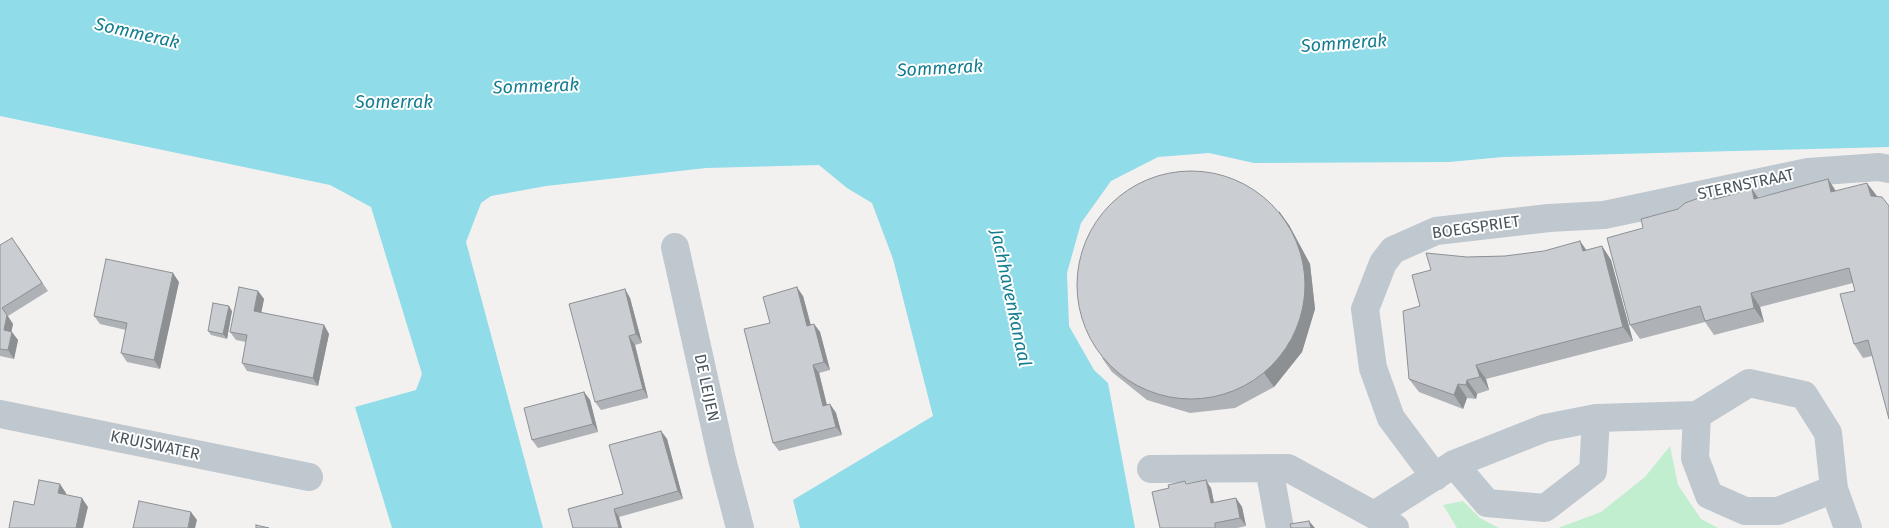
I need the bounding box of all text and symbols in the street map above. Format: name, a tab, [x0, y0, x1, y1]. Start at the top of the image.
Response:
water label: Sommerak	[93, 14, 181, 54]
water label: Sommerak	[1300, 30, 1388, 58]
water label: Sommerak	[896, 56, 984, 82]
water label: Sommerak	[492, 75, 580, 99]
water label: Somerrak	[355, 92, 433, 114]
street label: STERNSTRAAT	[1696, 165, 1796, 205]
street label: BOEGSPRIET	[1431, 212, 1521, 244]
water label: Jachhavenkanaal	[985, 227, 1035, 369]
street label: DE LEIJEN	[689, 352, 723, 424]
street label: KRUISWATER	[109, 427, 201, 465]

